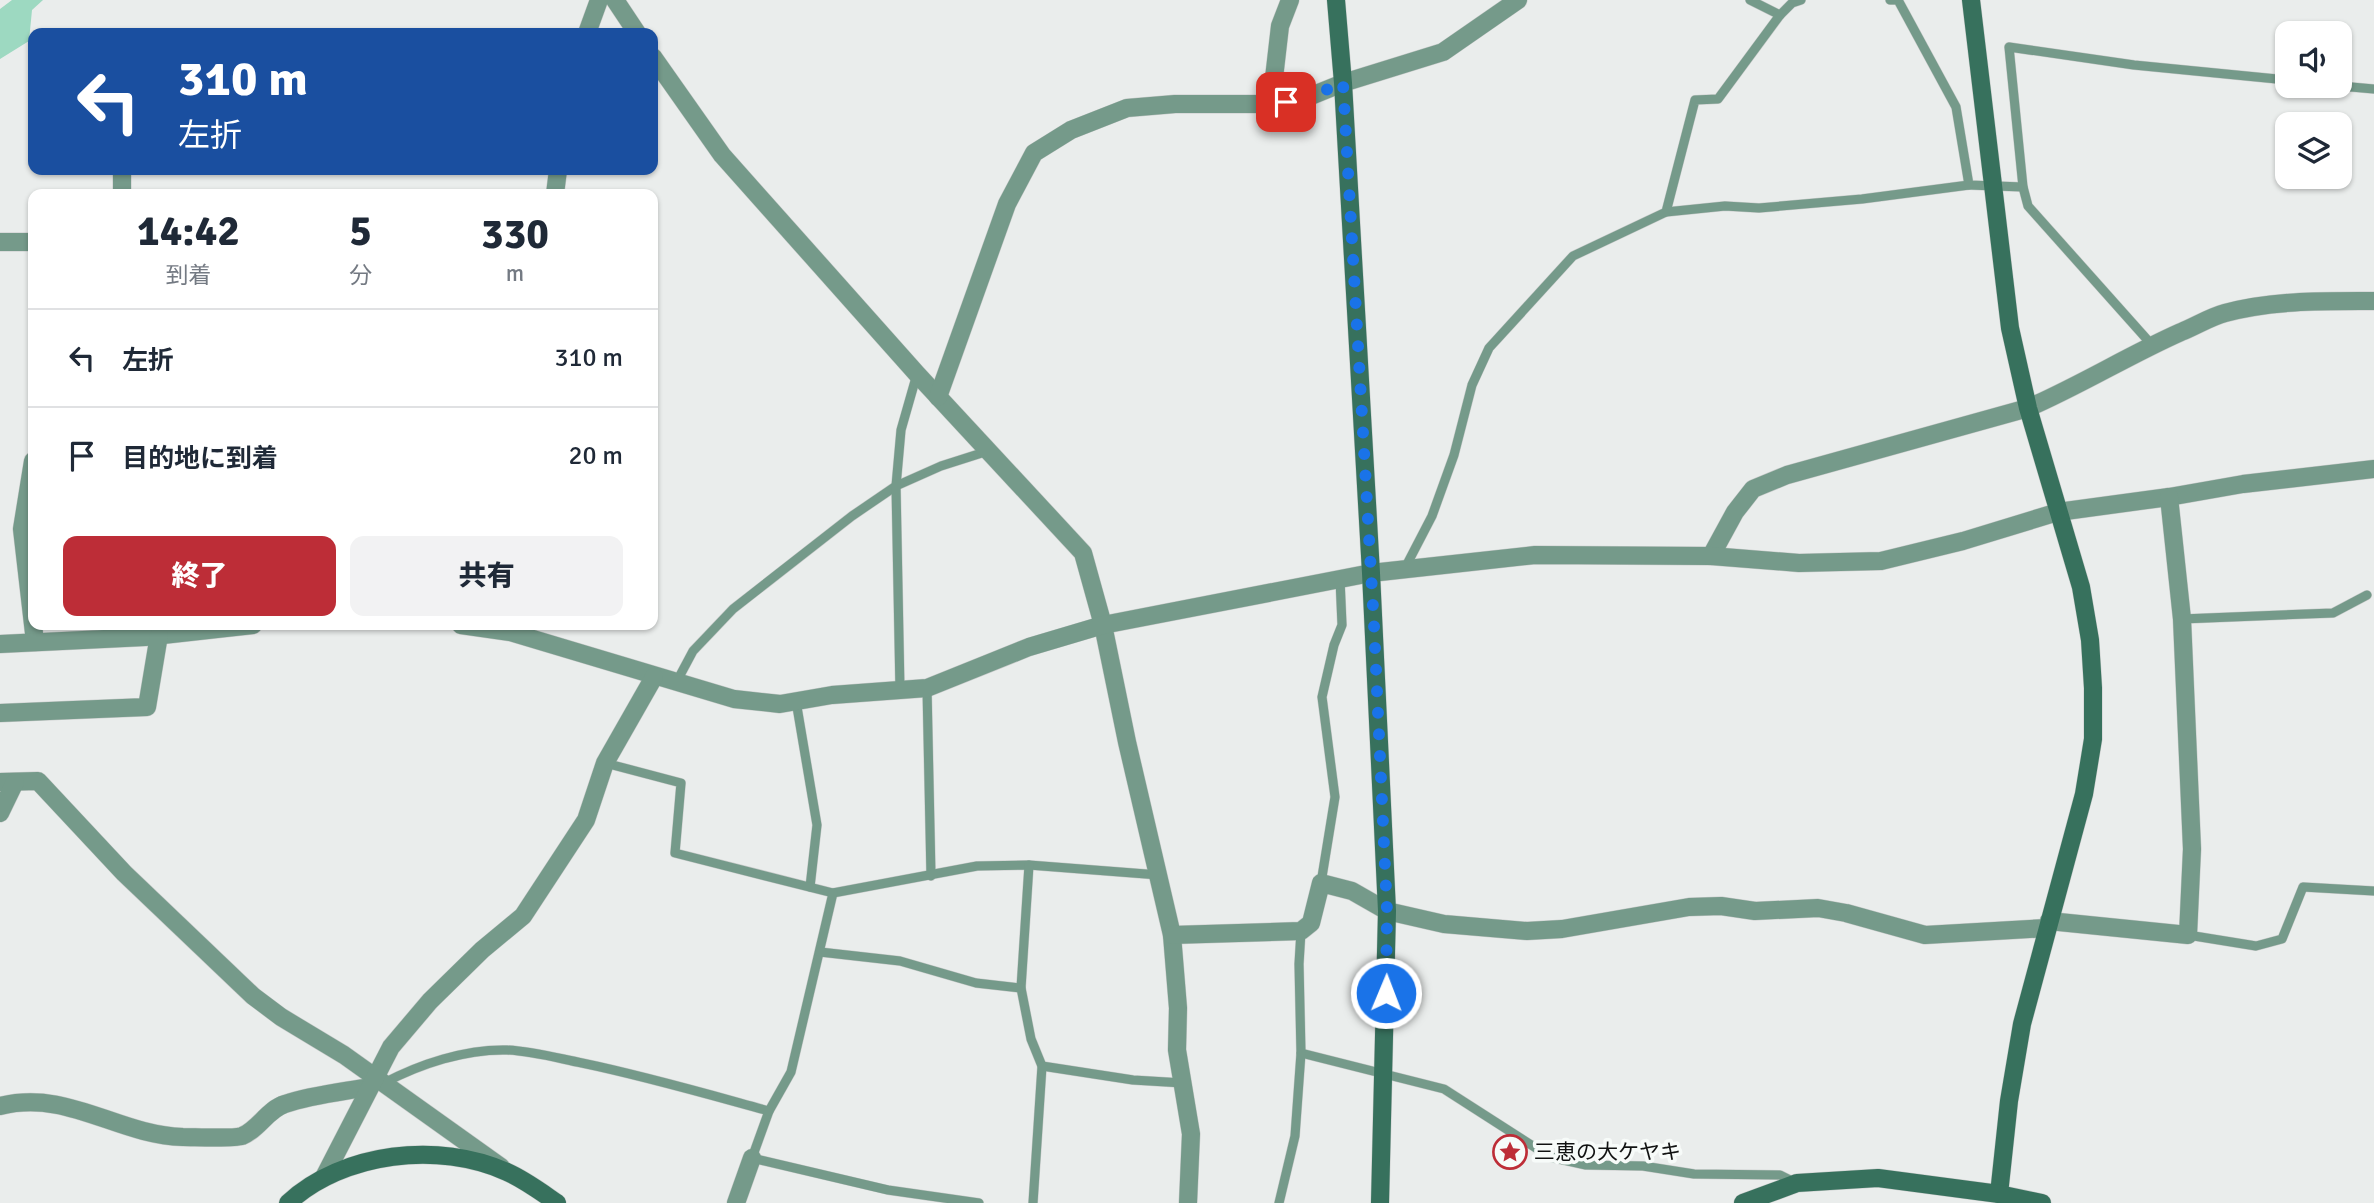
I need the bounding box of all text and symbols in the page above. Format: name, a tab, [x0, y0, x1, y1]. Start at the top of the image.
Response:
map controls	[2275, 21, 2352, 189]
button: sound	[2275, 21, 2352, 98]
text: 310 m	[178, 49, 308, 109]
icon: left	[63, 56, 154, 147]
pin	[1256, 72, 1316, 132]
icon: arrive	[1267, 83, 1305, 121]
button: layers	[2275, 112, 2352, 189]
text: 左折	[178, 116, 242, 155]
text: 14:42	[137, 206, 240, 257]
text: 5	[349, 206, 372, 257]
text: 330	[481, 209, 549, 260]
text: m	[506, 259, 524, 288]
text: 到着	[166, 261, 212, 290]
text: 分	[349, 261, 372, 290]
icon: left	[63, 339, 101, 377]
text: 310 m	[554, 342, 623, 374]
text: 左折	[122, 345, 174, 377]
icon: arrive	[63, 437, 101, 475]
text: 20 m	[568, 440, 623, 472]
text: 目的地に到着	[122, 443, 278, 475]
button: 終了	[63, 536, 336, 616]
button: 共有	[350, 536, 623, 616]
position arrow	[1349, 956, 1423, 1030]
place icon: 三恵の大ケヤキ	[1491, 1133, 1529, 1171]
place label: 三恵の大ケヤキ	[1534, 1139, 1681, 1165]

